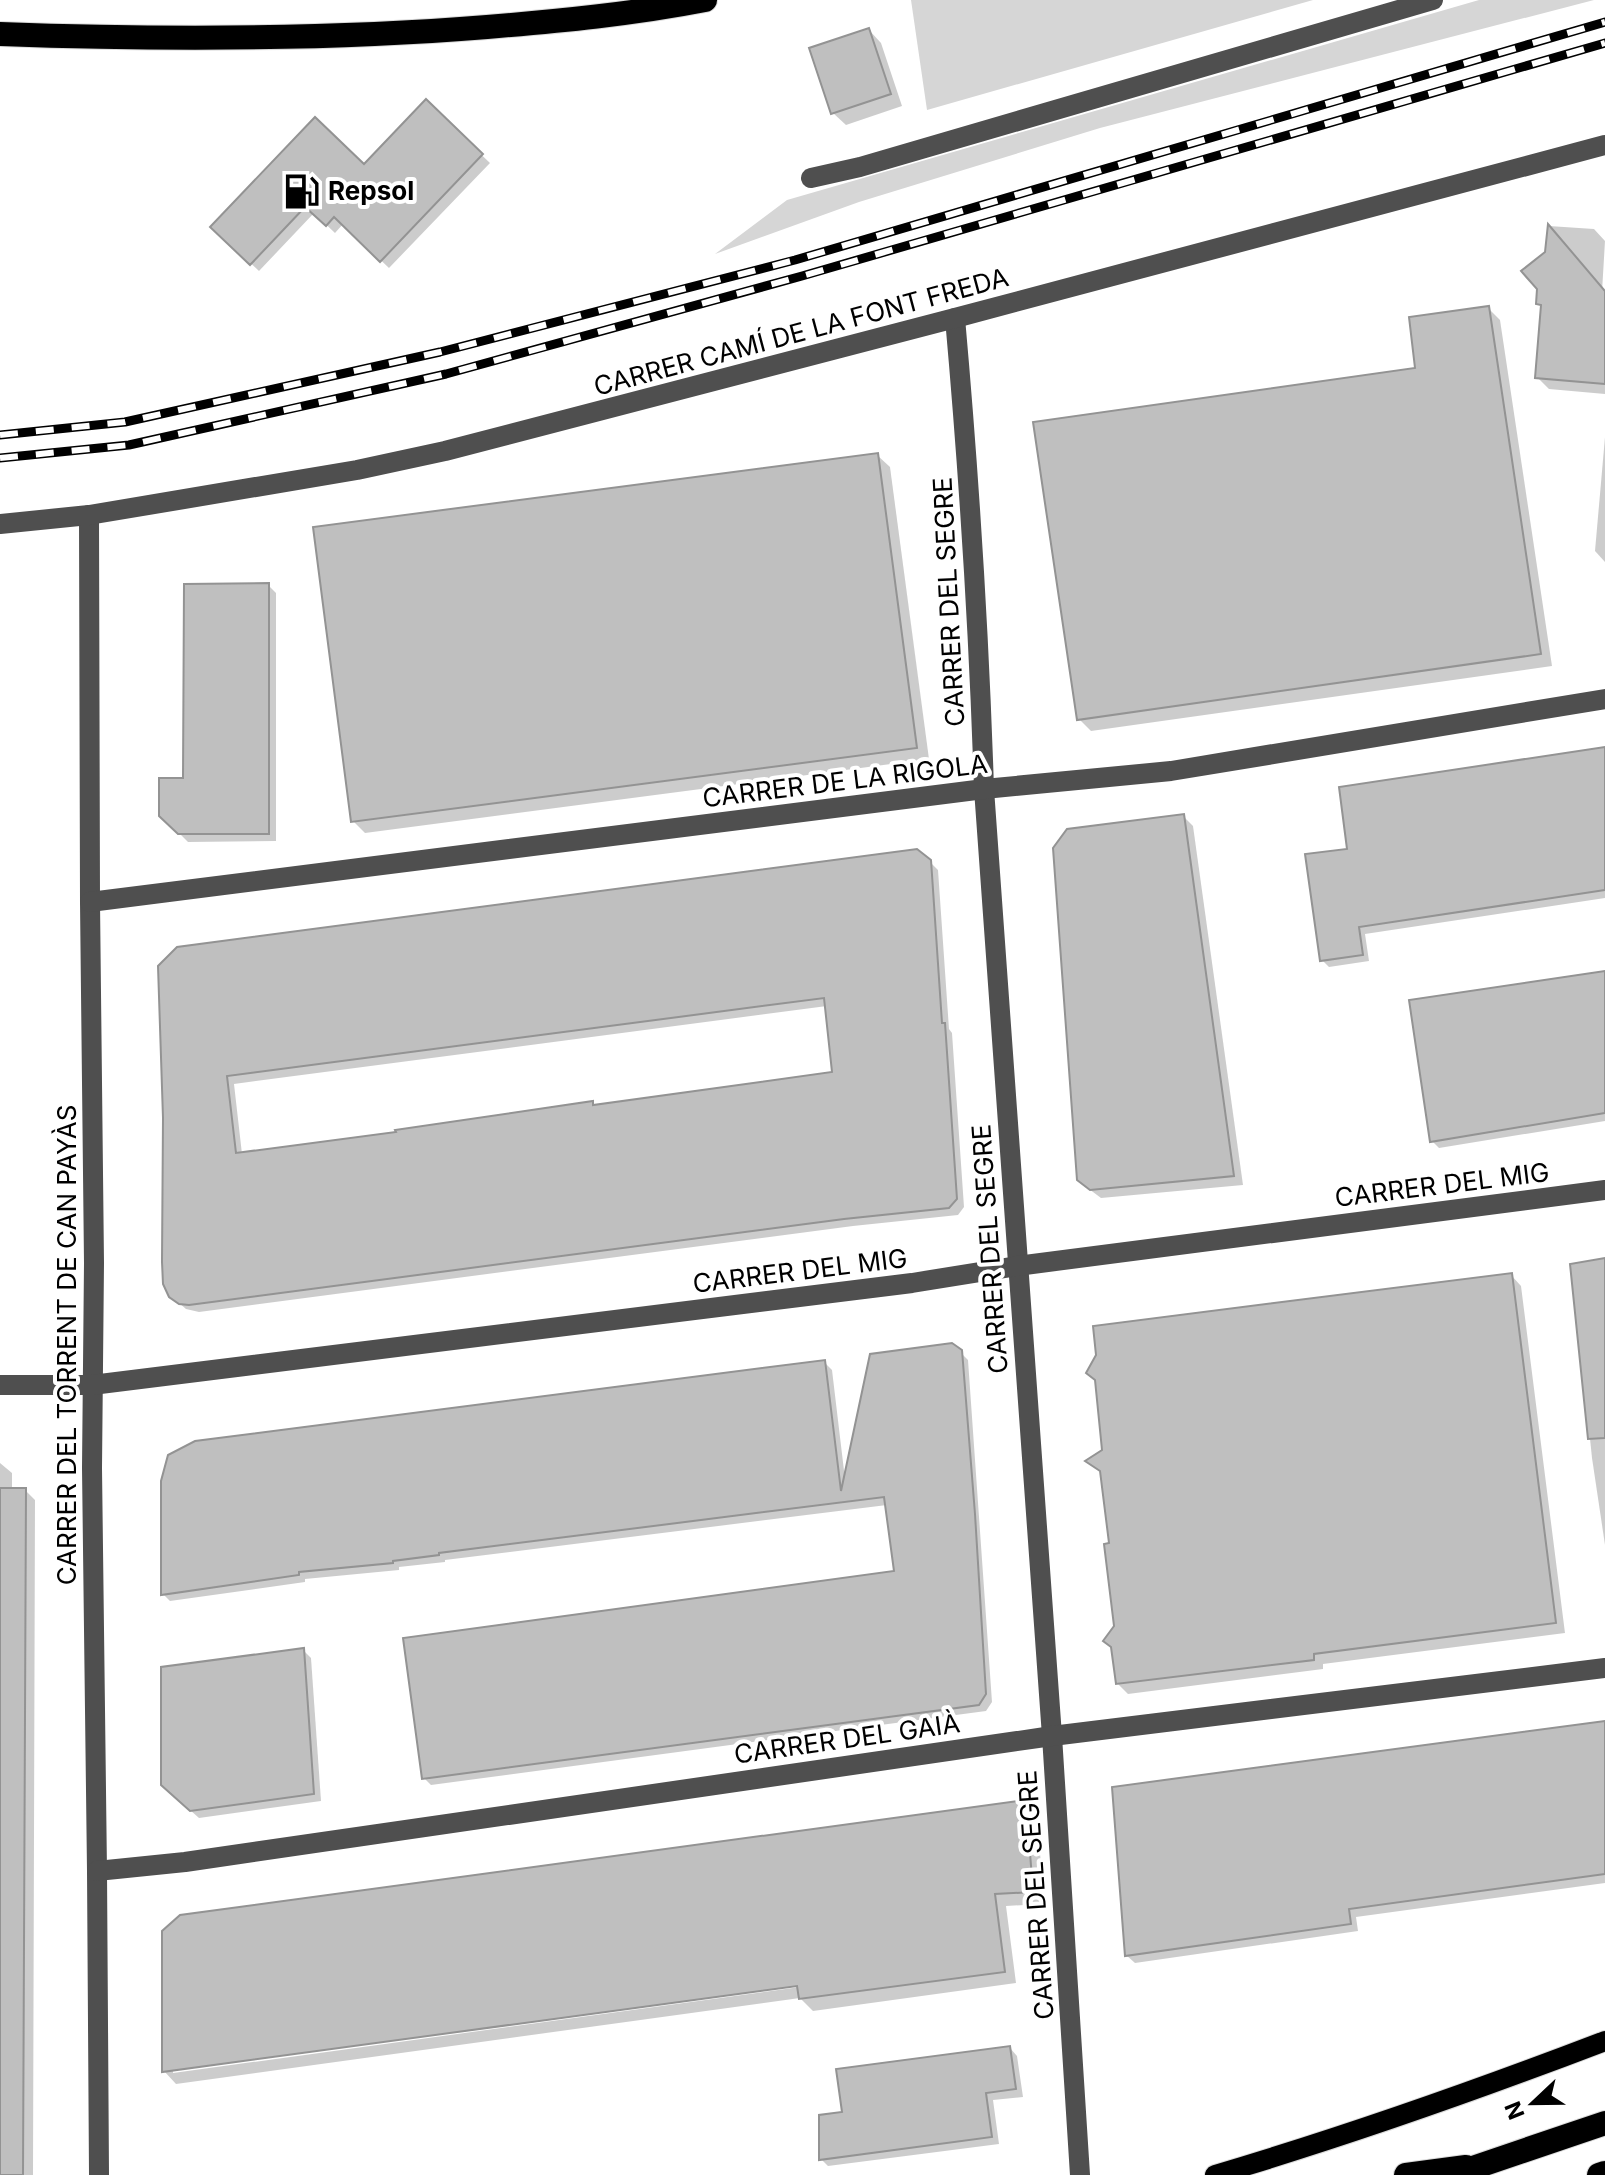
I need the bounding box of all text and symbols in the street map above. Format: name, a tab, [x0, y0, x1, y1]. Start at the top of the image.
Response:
fuel station icon: Repsol	[283, 172, 321, 210]
place label: Repsol	[328, 175, 414, 206]
street label: CARRER CAMÍ DE LA FONT FREDA	[590, 261, 1012, 402]
street label: CARRER DEL SEGRE	[926, 476, 971, 728]
street label: CARRER DE LA RIGOLA	[701, 748, 989, 813]
street label: CARRER DEL TORRENT DE CAN PAYÀS	[51, 1105, 82, 1585]
street label: CARRER DEL SEGRE	[965, 1123, 1014, 1375]
street label: CARRER DEL MIG	[1333, 1156, 1551, 1213]
street label: CARRER DEL MIG	[691, 1242, 909, 1299]
street label: CARRER DEL GAIÀ	[732, 1707, 962, 1770]
street label: CARRER DEL SEGRE	[1011, 1769, 1060, 2021]
north arrow	[1493, 2063, 1573, 2143]
text: N	[1499, 2098, 1530, 2123]

